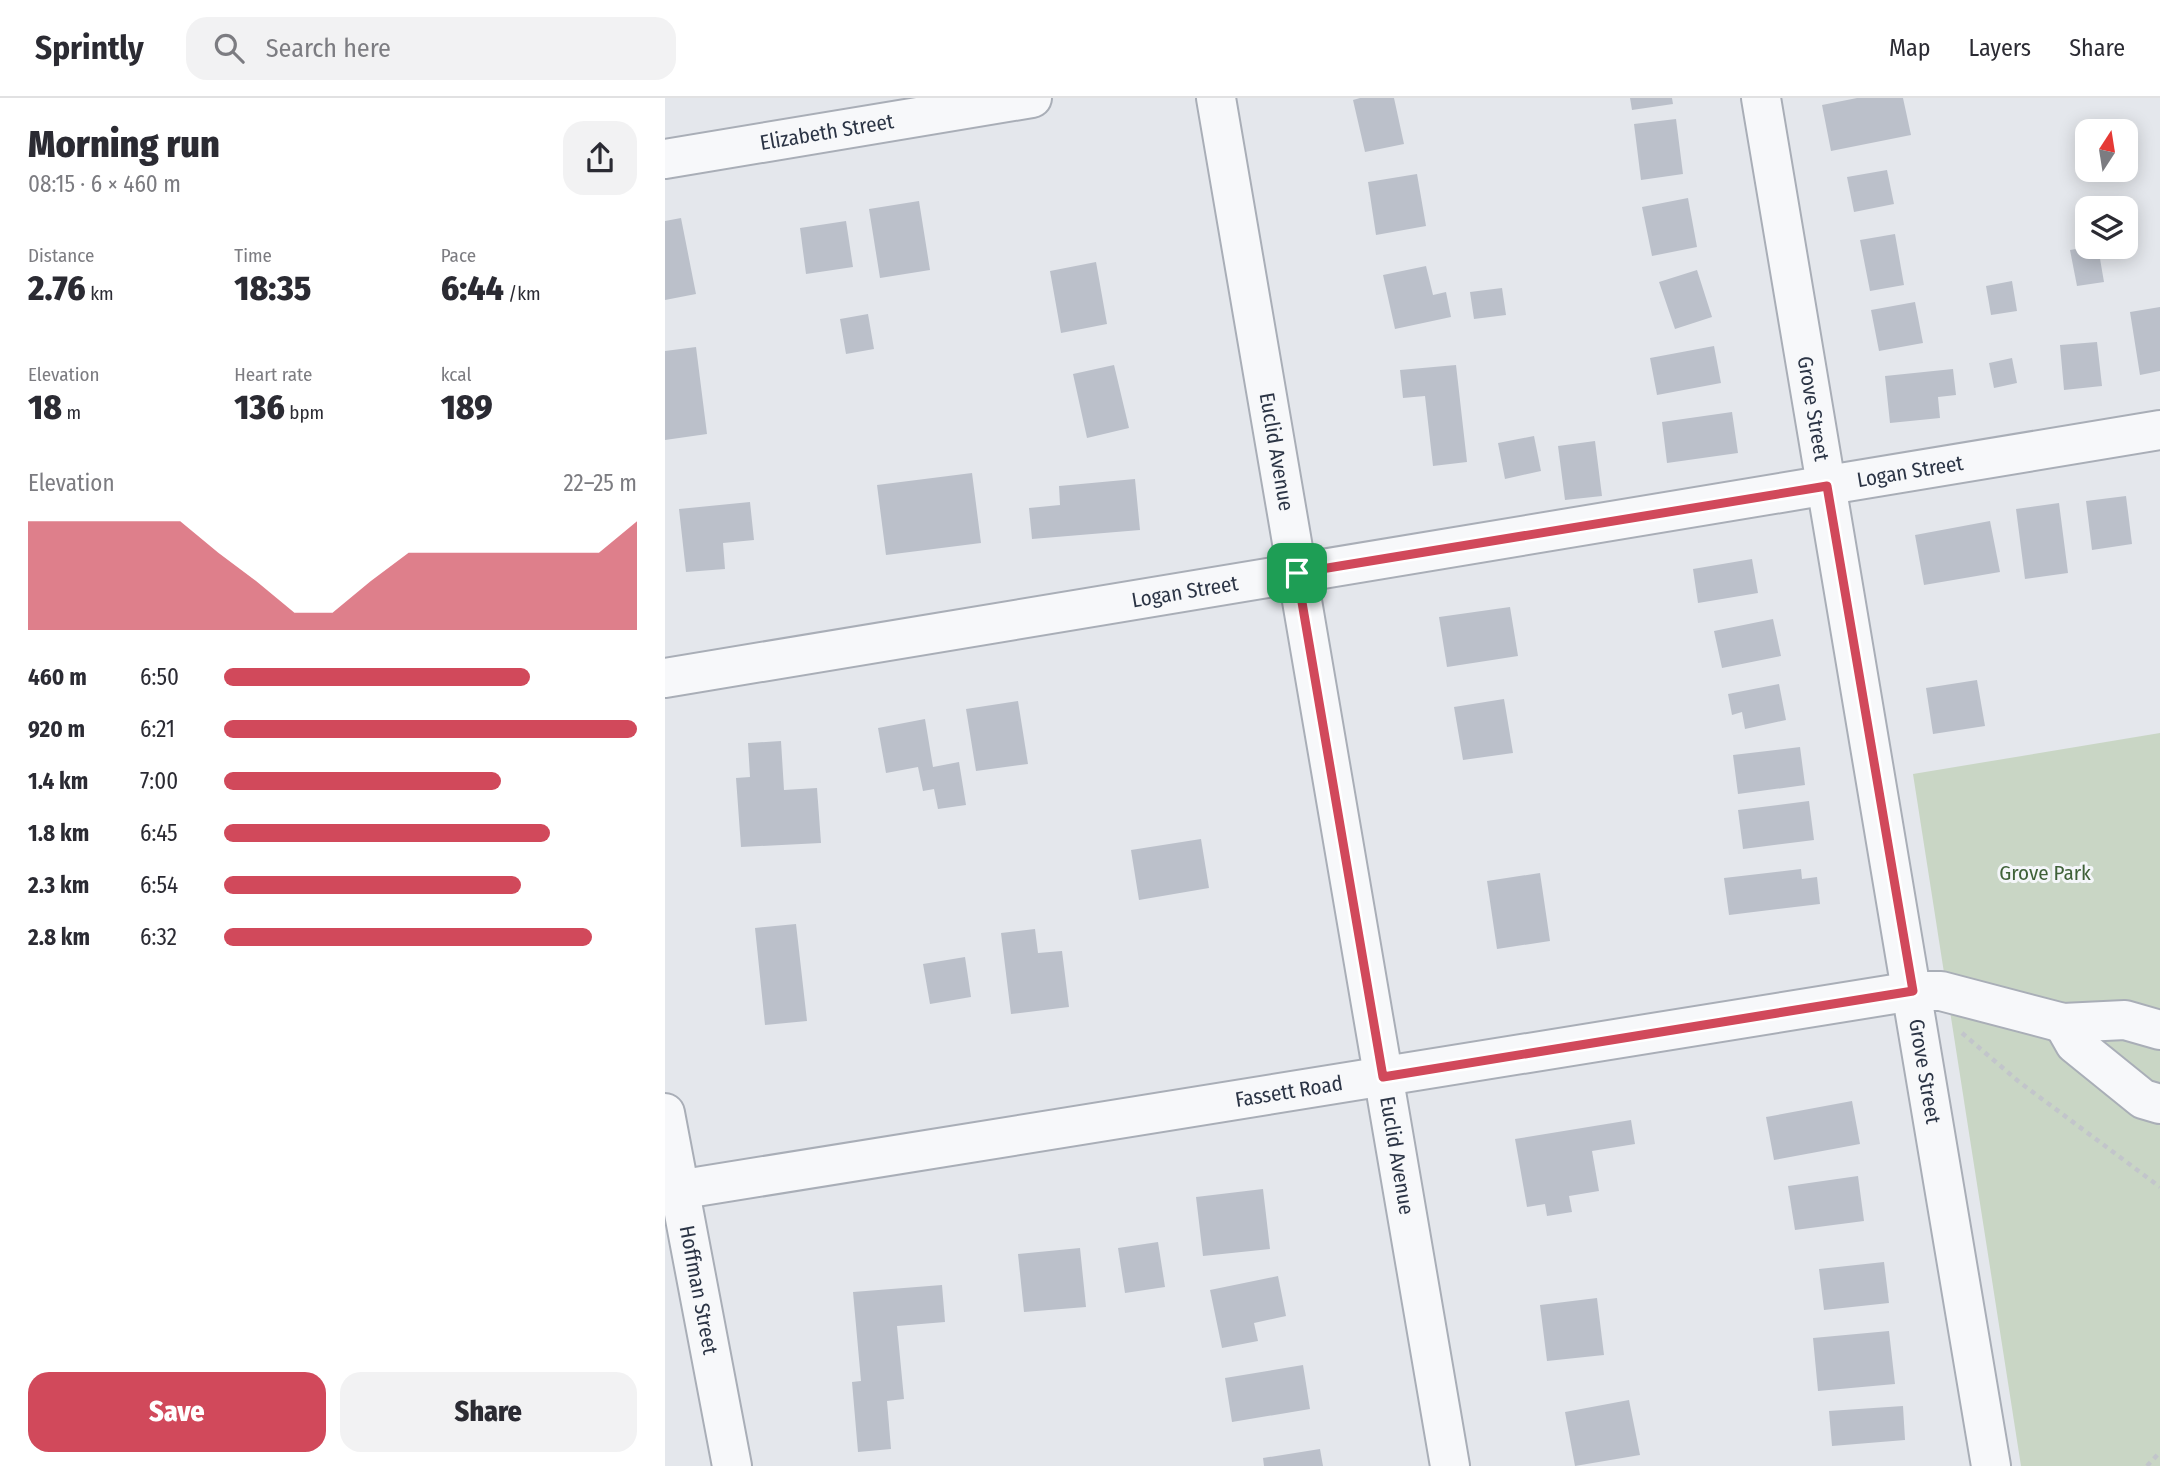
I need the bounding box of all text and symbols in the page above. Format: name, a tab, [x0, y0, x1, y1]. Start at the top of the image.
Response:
search box	[186, 17, 676, 80]
text: Sprintly	[35, 28, 144, 68]
icon: search	[210, 29, 248, 67]
text: Search here	[266, 33, 391, 64]
text: Map	[1889, 34, 1931, 62]
text: Layers	[1969, 34, 2031, 62]
text: Share	[2069, 34, 2125, 62]
street label: Elizabeth Street	[758, 108, 896, 156]
north arrow	[2075, 119, 2139, 182]
map controls	[2075, 119, 2138, 259]
text: Morning run	[28, 121, 220, 167]
button: share	[563, 121, 637, 195]
text: 08:15 · 6 × 460 m	[28, 170, 181, 198]
button: layers	[2075, 196, 2138, 259]
text: Distance	[28, 244, 95, 267]
text: Time	[234, 244, 272, 267]
text: Pace	[441, 244, 476, 267]
text: 2.76	[28, 267, 86, 309]
text: 18:35	[234, 267, 311, 309]
text: 6:44	[441, 267, 504, 309]
text: km	[86, 282, 114, 305]
text: /km	[504, 282, 541, 305]
street label: Grove Street	[1792, 354, 1835, 463]
text: Elevation	[28, 363, 100, 386]
text: Heart rate	[234, 363, 312, 386]
text: kcal	[441, 363, 471, 386]
text: 18	[28, 386, 62, 428]
text: 136	[234, 386, 285, 428]
text: 189	[441, 386, 493, 428]
street label: Euclid Avenue	[1254, 391, 1299, 513]
text: m	[62, 401, 81, 424]
text: bpm	[285, 401, 324, 424]
street label: Logan Street	[1855, 450, 1965, 493]
text: Elevation	[28, 469, 115, 497]
text: 22–25 m	[563, 469, 637, 497]
pin	[1267, 543, 1327, 603]
icon: arrive	[1278, 554, 1316, 592]
street label: Logan Street	[1130, 570, 1240, 613]
text: 460 m	[28, 663, 87, 691]
text: 6:50	[140, 663, 179, 691]
text: 920 m	[28, 715, 85, 743]
text: 6:21	[140, 715, 175, 743]
text: 1.4 km	[28, 767, 88, 795]
text: 7:00	[140, 767, 178, 795]
text: 1.8 km	[28, 819, 89, 847]
text: 6:45	[140, 819, 178, 847]
park label: Grove Park	[1999, 860, 2091, 886]
text: 2.3 km	[28, 871, 89, 899]
text: 6:54	[140, 871, 178, 899]
text: 2.8 km	[28, 923, 90, 951]
text: 6:32	[140, 923, 177, 951]
street label: Grove Street	[1903, 1017, 1946, 1126]
street label: Fassett Road	[1233, 1070, 1345, 1113]
street label: Euclid Avenue	[1374, 1094, 1420, 1217]
street label: Hoffman Street	[674, 1223, 724, 1357]
button: Save	[28, 1372, 326, 1452]
button: Share	[340, 1372, 637, 1452]

